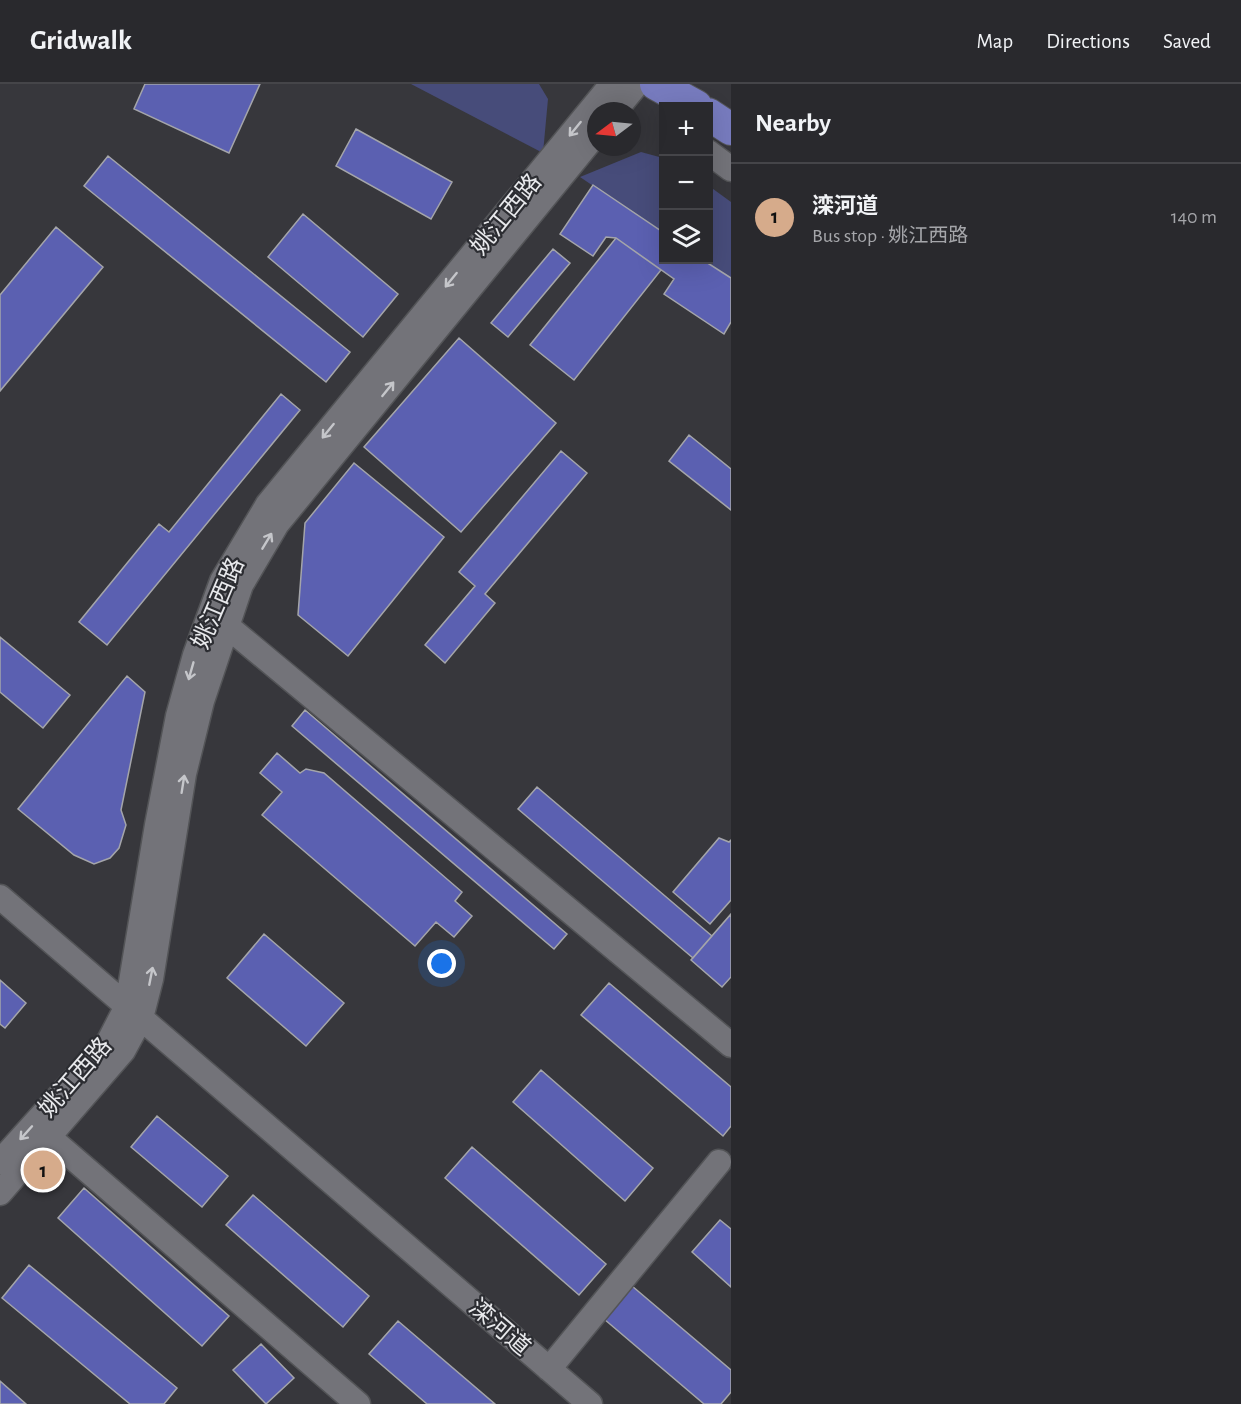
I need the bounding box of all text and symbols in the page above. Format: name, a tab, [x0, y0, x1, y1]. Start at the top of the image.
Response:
text: Gridwalk	[30, 27, 132, 55]
text: Map	[977, 31, 1013, 52]
text: Directions	[1046, 31, 1130, 52]
text: Saved	[1163, 31, 1211, 52]
north arrow	[587, 102, 641, 156]
map controls	[659, 102, 713, 264]
button: +	[659, 102, 713, 156]
text: Nearby	[755, 110, 831, 136]
one-way arrow	[568, 121, 581, 137]
button: −	[659, 156, 713, 210]
street label: 姚江西路	[466, 169, 546, 259]
text: 滦河道	[812, 195, 878, 217]
text: 1	[771, 207, 778, 227]
text: 140 m	[1171, 207, 1217, 227]
button: layers	[659, 210, 713, 264]
text: Bus stop · 姚江西路	[812, 226, 968, 246]
one-way arrow	[445, 272, 458, 288]
one-way arrow	[381, 381, 394, 397]
one-way arrow	[321, 423, 335, 438]
one-way arrow	[261, 533, 273, 550]
street label: 姚江西路	[187, 554, 249, 652]
one-way arrow	[185, 661, 196, 680]
one-way arrow	[177, 774, 188, 794]
your location	[427, 949, 456, 978]
one-way arrow	[146, 967, 157, 986]
street label: 姚江西路	[34, 1032, 116, 1122]
one-way arrow	[19, 1126, 33, 1141]
pin: 1	[24, 1148, 63, 1192]
street label: 滦河道	[464, 1294, 536, 1360]

